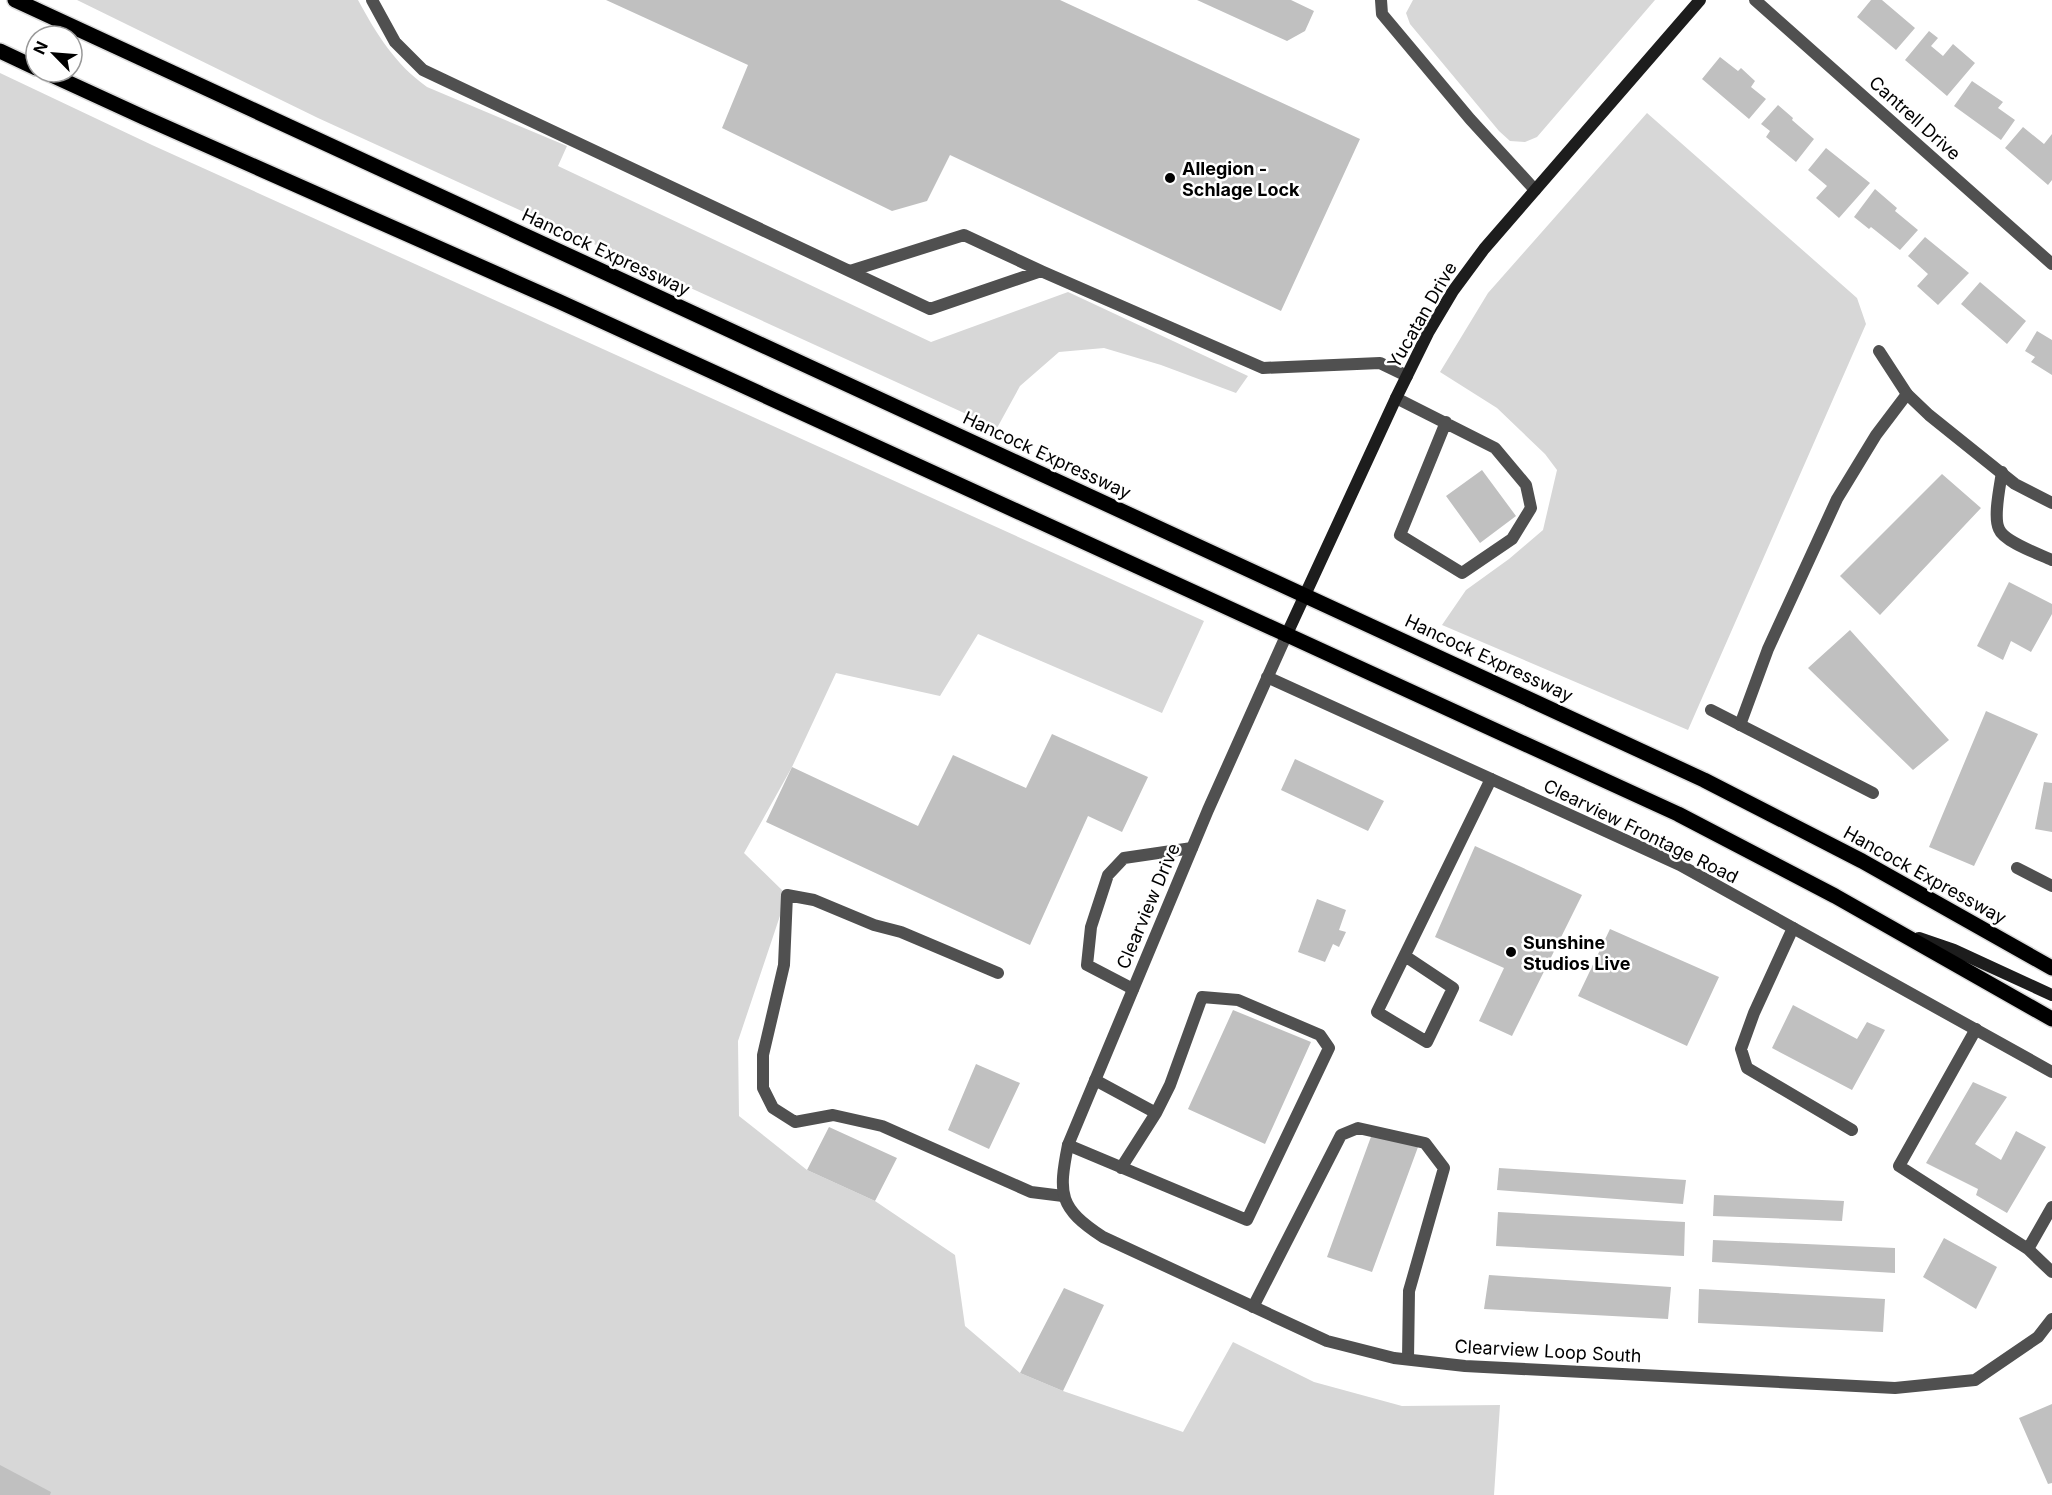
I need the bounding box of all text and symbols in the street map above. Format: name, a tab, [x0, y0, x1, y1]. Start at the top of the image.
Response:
north arrow	[24, 24, 84, 84]
text: N	[29, 38, 52, 57]
street label: Cantrell Drive	[1865, 72, 1965, 164]
place label: Allegion - Schlage Lock	[1182, 158, 1300, 200]
marker: Allegion - Schlage Lock	[1163, 171, 1177, 185]
street label: Hancock Expressway	[519, 204, 693, 300]
street label: Yucatan Drive	[1383, 258, 1461, 372]
street label: Hancock Expressway	[960, 407, 1134, 503]
street label: Hancock Expressway	[1402, 610, 1576, 706]
street label: Clearview Frontage Road	[1540, 775, 1742, 887]
street label: Hancock Expressway	[1840, 822, 2010, 928]
street label: Clearview Drive	[1112, 840, 1184, 972]
place label: Sunshine Studios Live	[1523, 932, 1631, 974]
marker: Sunshine Studios Live	[1504, 945, 1518, 959]
street label: Clearview Loop South	[1454, 1336, 1642, 1366]

